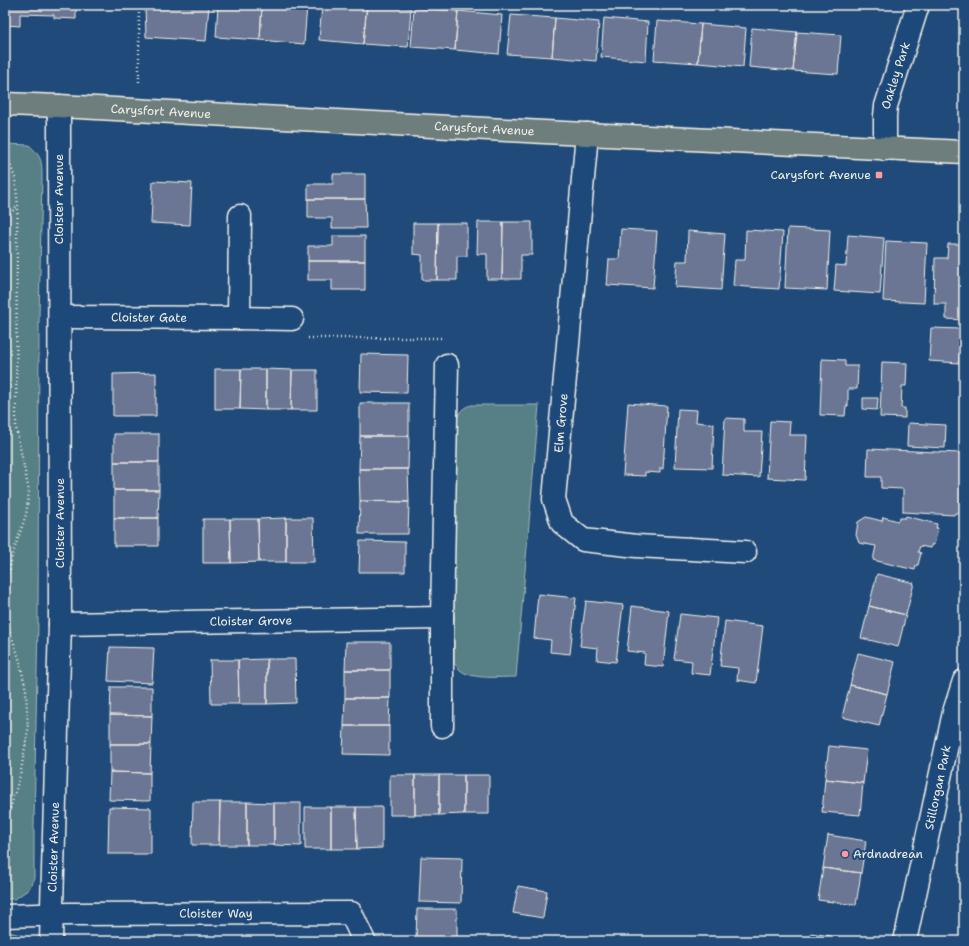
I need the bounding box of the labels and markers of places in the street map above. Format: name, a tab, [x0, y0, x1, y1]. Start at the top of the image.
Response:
place label: Carysfort Avenue	[771, 167, 871, 183]
marker: Carysfort Avenue	[874, 170, 884, 180]
place label: Ardnadrean	[853, 846, 923, 862]
marker: Ardnadrean	[840, 849, 850, 859]

